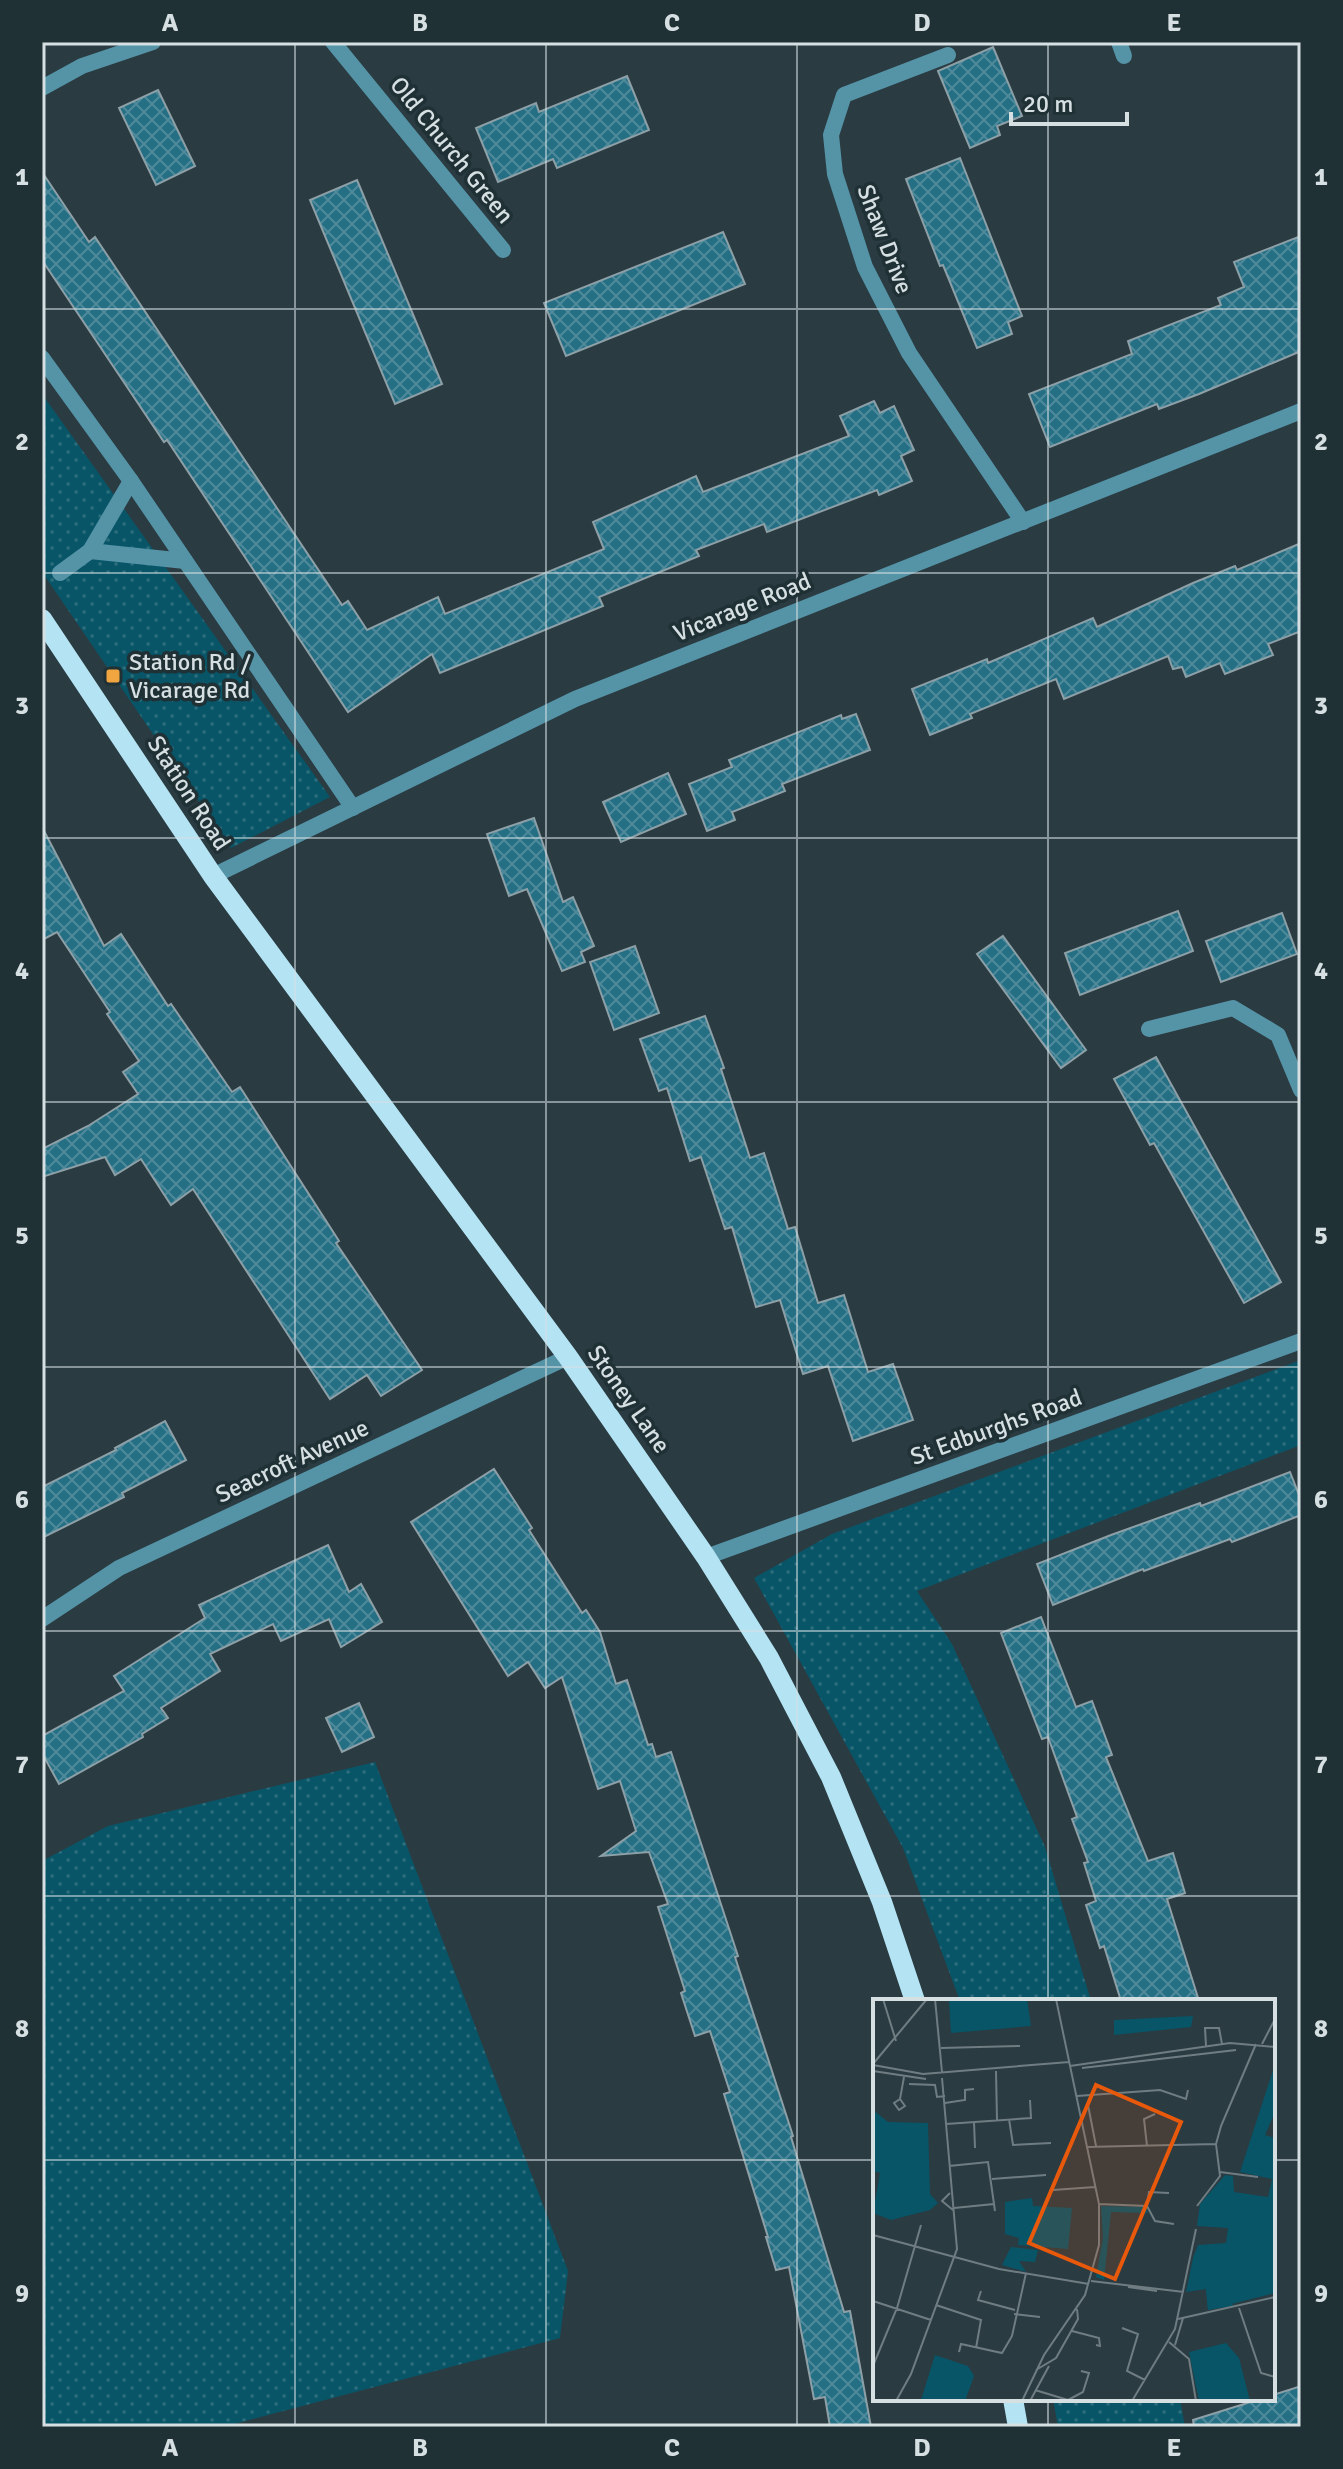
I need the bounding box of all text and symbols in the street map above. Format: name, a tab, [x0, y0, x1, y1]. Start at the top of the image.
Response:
text: A	[162, 7, 179, 39]
text: B	[412, 7, 428, 39]
text: C	[664, 7, 680, 39]
text: D	[913, 7, 931, 39]
text: E	[1167, 7, 1181, 39]
street label: Old Church Green	[384, 70, 520, 230]
scale bar	[1011, 76, 1127, 126]
text: 20 m	[1023, 89, 1073, 119]
text: 1	[15, 161, 29, 193]
text: 1	[1314, 161, 1328, 193]
street label: Shaw Drive	[850, 180, 920, 298]
text: 2	[15, 426, 29, 458]
text: 2	[1314, 426, 1328, 458]
street label: Vicarage Road	[669, 566, 815, 648]
place label: Station Rd / Vicarage Rd	[129, 647, 251, 705]
marker: Station Rd / Vicarage Rd	[104, 667, 122, 685]
text: 3	[15, 690, 29, 722]
text: 3	[1314, 690, 1328, 722]
street label: Station Road	[141, 730, 237, 856]
text: 4	[15, 955, 29, 987]
text: 4	[1314, 955, 1328, 987]
text: 5	[15, 1220, 29, 1252]
text: 5	[1314, 1220, 1328, 1252]
street label: Stoney Lane	[581, 1339, 677, 1459]
street label: St Edburghs Road	[906, 1382, 1086, 1472]
street label: Seacroft Avenue	[211, 1412, 373, 1510]
text: 6	[15, 1484, 29, 1516]
text: 6	[1314, 1484, 1328, 1516]
text: 7	[15, 1749, 29, 1781]
text: 7	[1314, 1749, 1328, 1781]
inset map	[873, 1999, 1275, 2401]
text: 8	[15, 2013, 29, 2045]
text: 8	[1314, 2013, 1328, 2045]
text: 9	[15, 2278, 29, 2310]
text: 9	[1314, 2278, 1328, 2310]
text: A	[162, 2432, 179, 2464]
text: B	[412, 2432, 428, 2464]
text: C	[664, 2432, 680, 2464]
text: D	[913, 2432, 931, 2464]
text: E	[1167, 2432, 1181, 2464]

